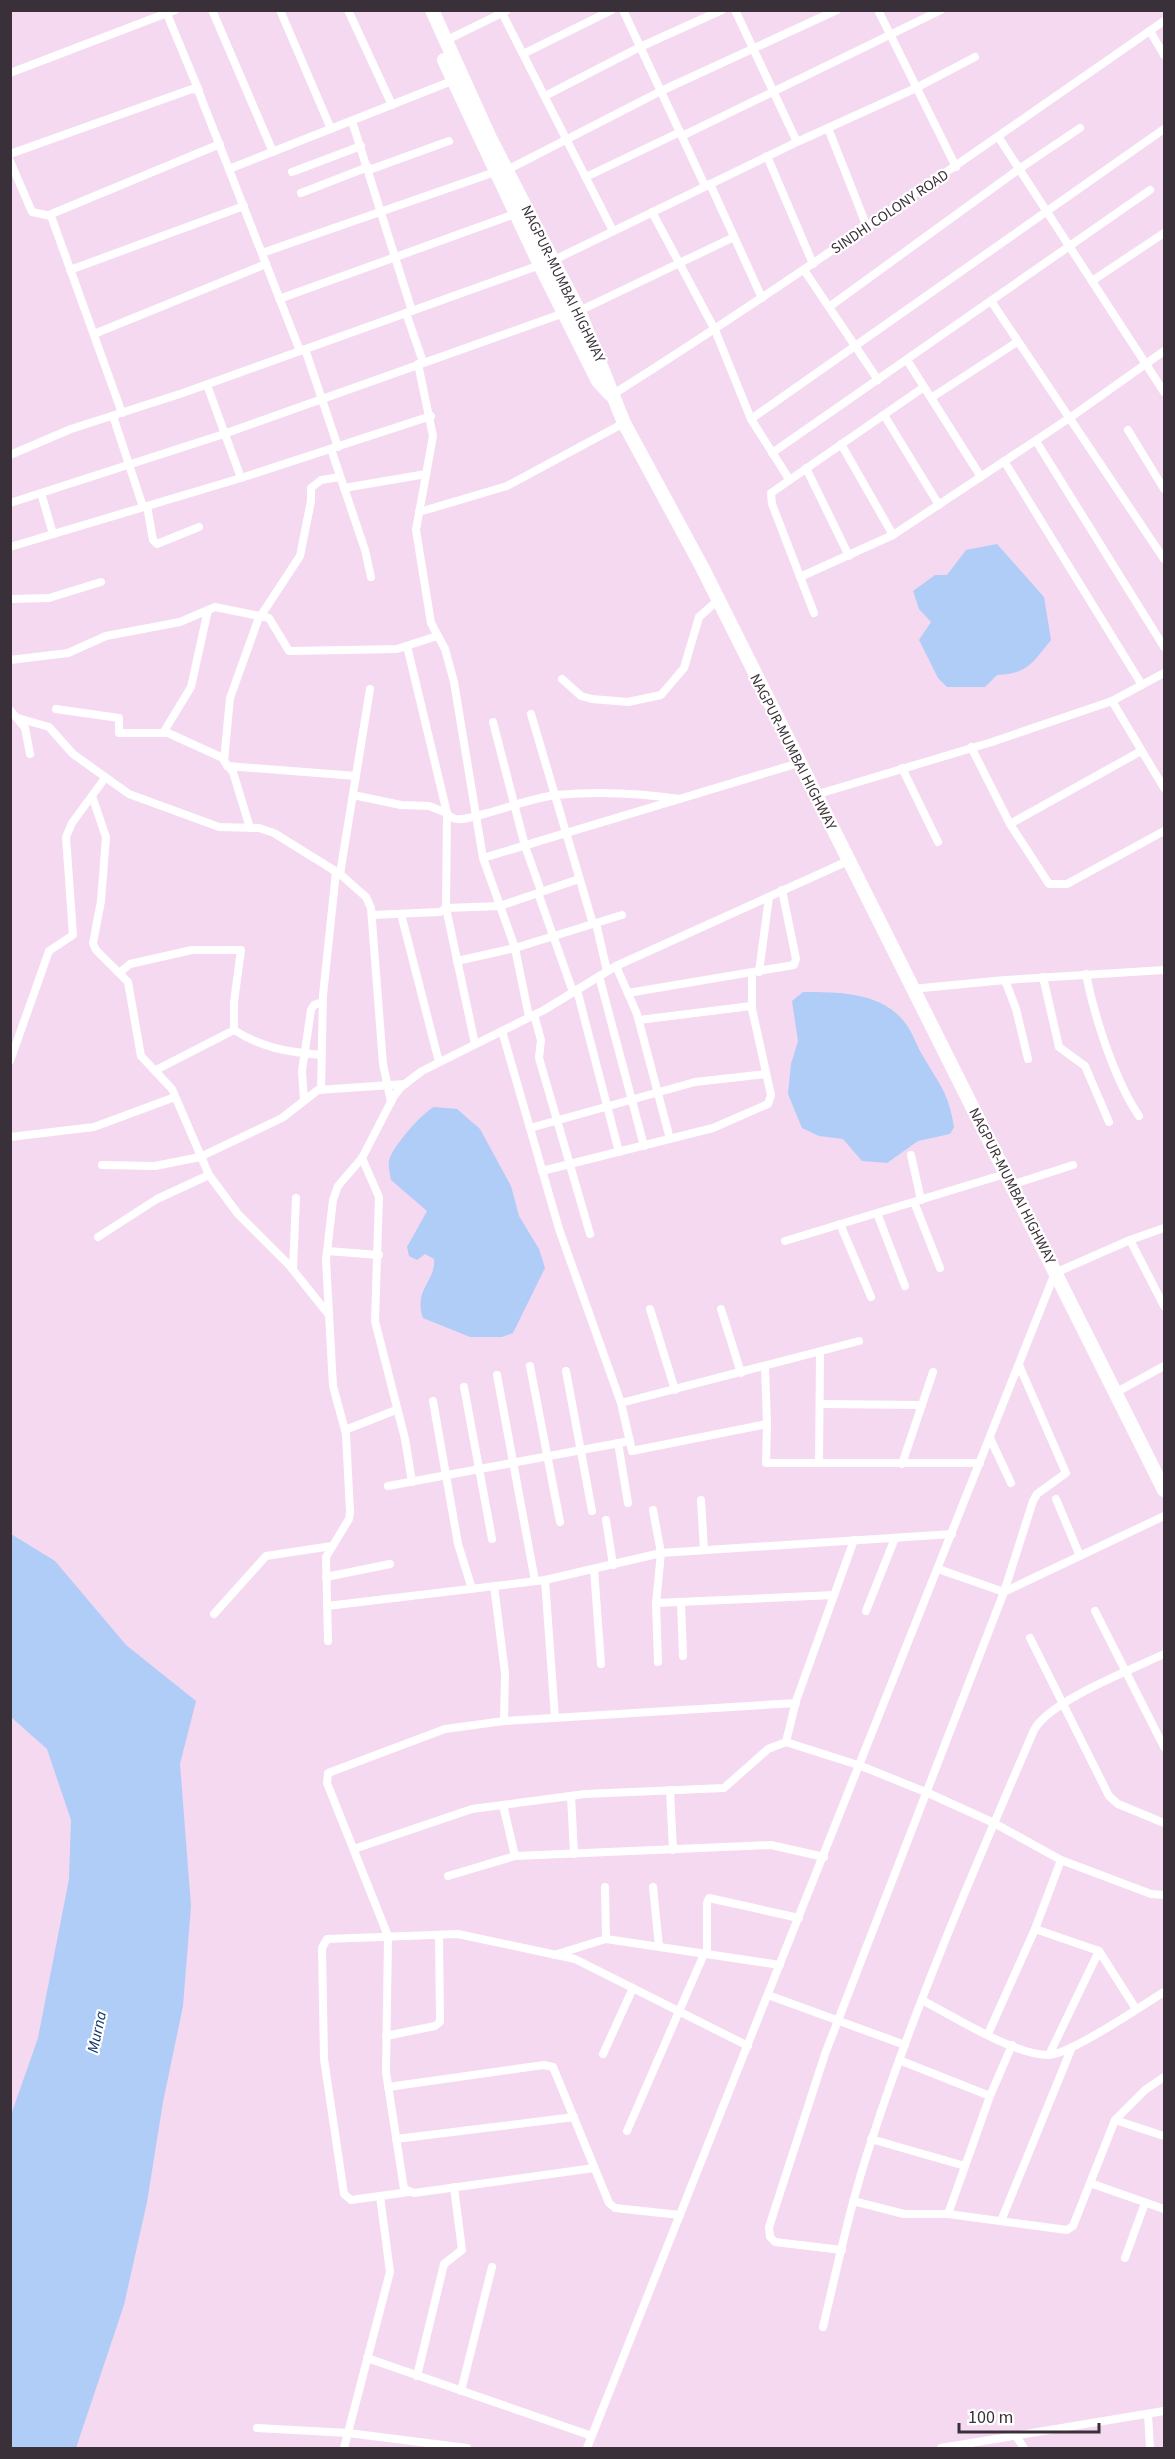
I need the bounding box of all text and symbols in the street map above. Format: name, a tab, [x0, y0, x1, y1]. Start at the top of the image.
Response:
street label: SINDHI COLONY ROAD	[827, 165, 953, 259]
street label: NAGPUR-MUMBAI HIGHWAY	[516, 202, 611, 367]
street label: NAGPUR-MUMBAI HIGHWAY	[744, 670, 842, 835]
street label: NAGPUR-MUMBAI HIGHWAY	[963, 1104, 1061, 1269]
water label: Murna	[82, 2009, 112, 2055]
scale bar	[959, 2396, 1098, 2434]
text: 100 m	[968, 2405, 1013, 2430]

